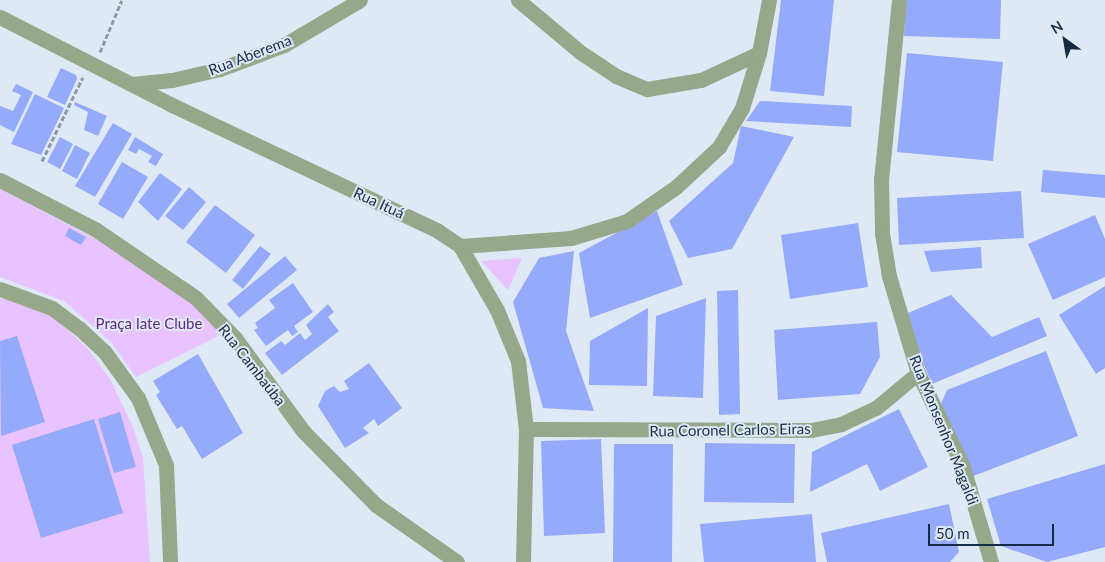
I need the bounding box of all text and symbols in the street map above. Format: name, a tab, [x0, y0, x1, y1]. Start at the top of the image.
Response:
north arrow	[1040, 15, 1090, 65]
text: N	[1048, 17, 1066, 37]
street label: Rua Aberema	[206, 31, 294, 79]
street label: Rua Ituá	[351, 183, 407, 223]
park label: Praça Iate Clube	[96, 315, 202, 333]
street label: Rua Cambaúba	[215, 321, 289, 409]
street label: Rua Monsenhor Magaldi	[906, 352, 982, 508]
street label: Rua Coronel Carlos Eiras	[649, 420, 811, 440]
scale bar	[930, 514, 1056, 546]
text: 50 m	[936, 524, 970, 542]

